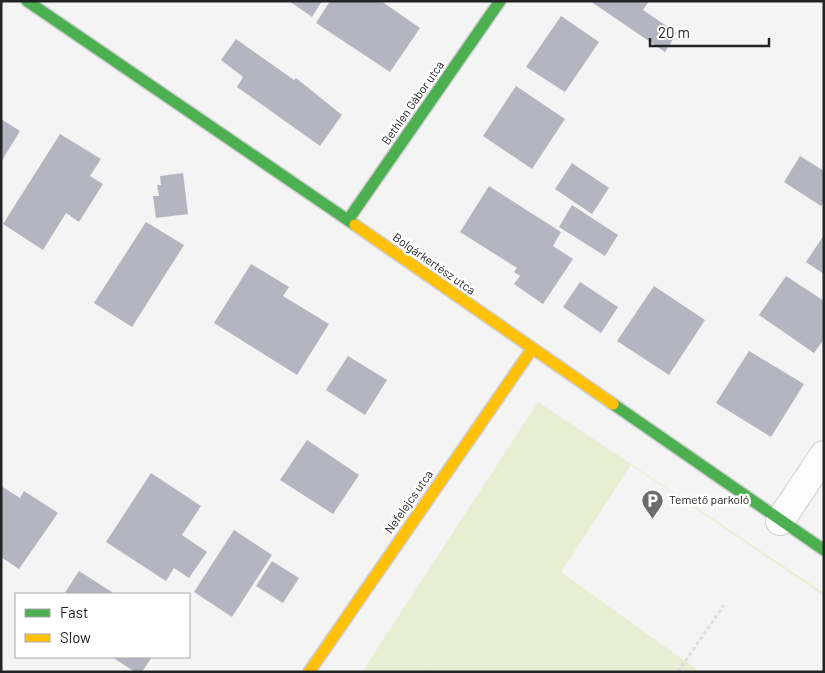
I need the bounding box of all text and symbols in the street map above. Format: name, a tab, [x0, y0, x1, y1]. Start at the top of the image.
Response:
scale bar	[650, 15, 769, 47]
text: 20 m	[658, 23, 690, 41]
street label: Bethlen Gábor utca	[378, 58, 446, 147]
street label: Bolgárkertész utca	[391, 230, 478, 297]
street label: Nefelejcs utca	[381, 467, 435, 536]
parking icon: Temető parkoló	[641, 488, 665, 519]
place label: Temető parkoló	[669, 492, 749, 506]
legend	[15, 593, 190, 658]
text: Fast	[60, 603, 88, 621]
text: Slow	[60, 628, 91, 646]

